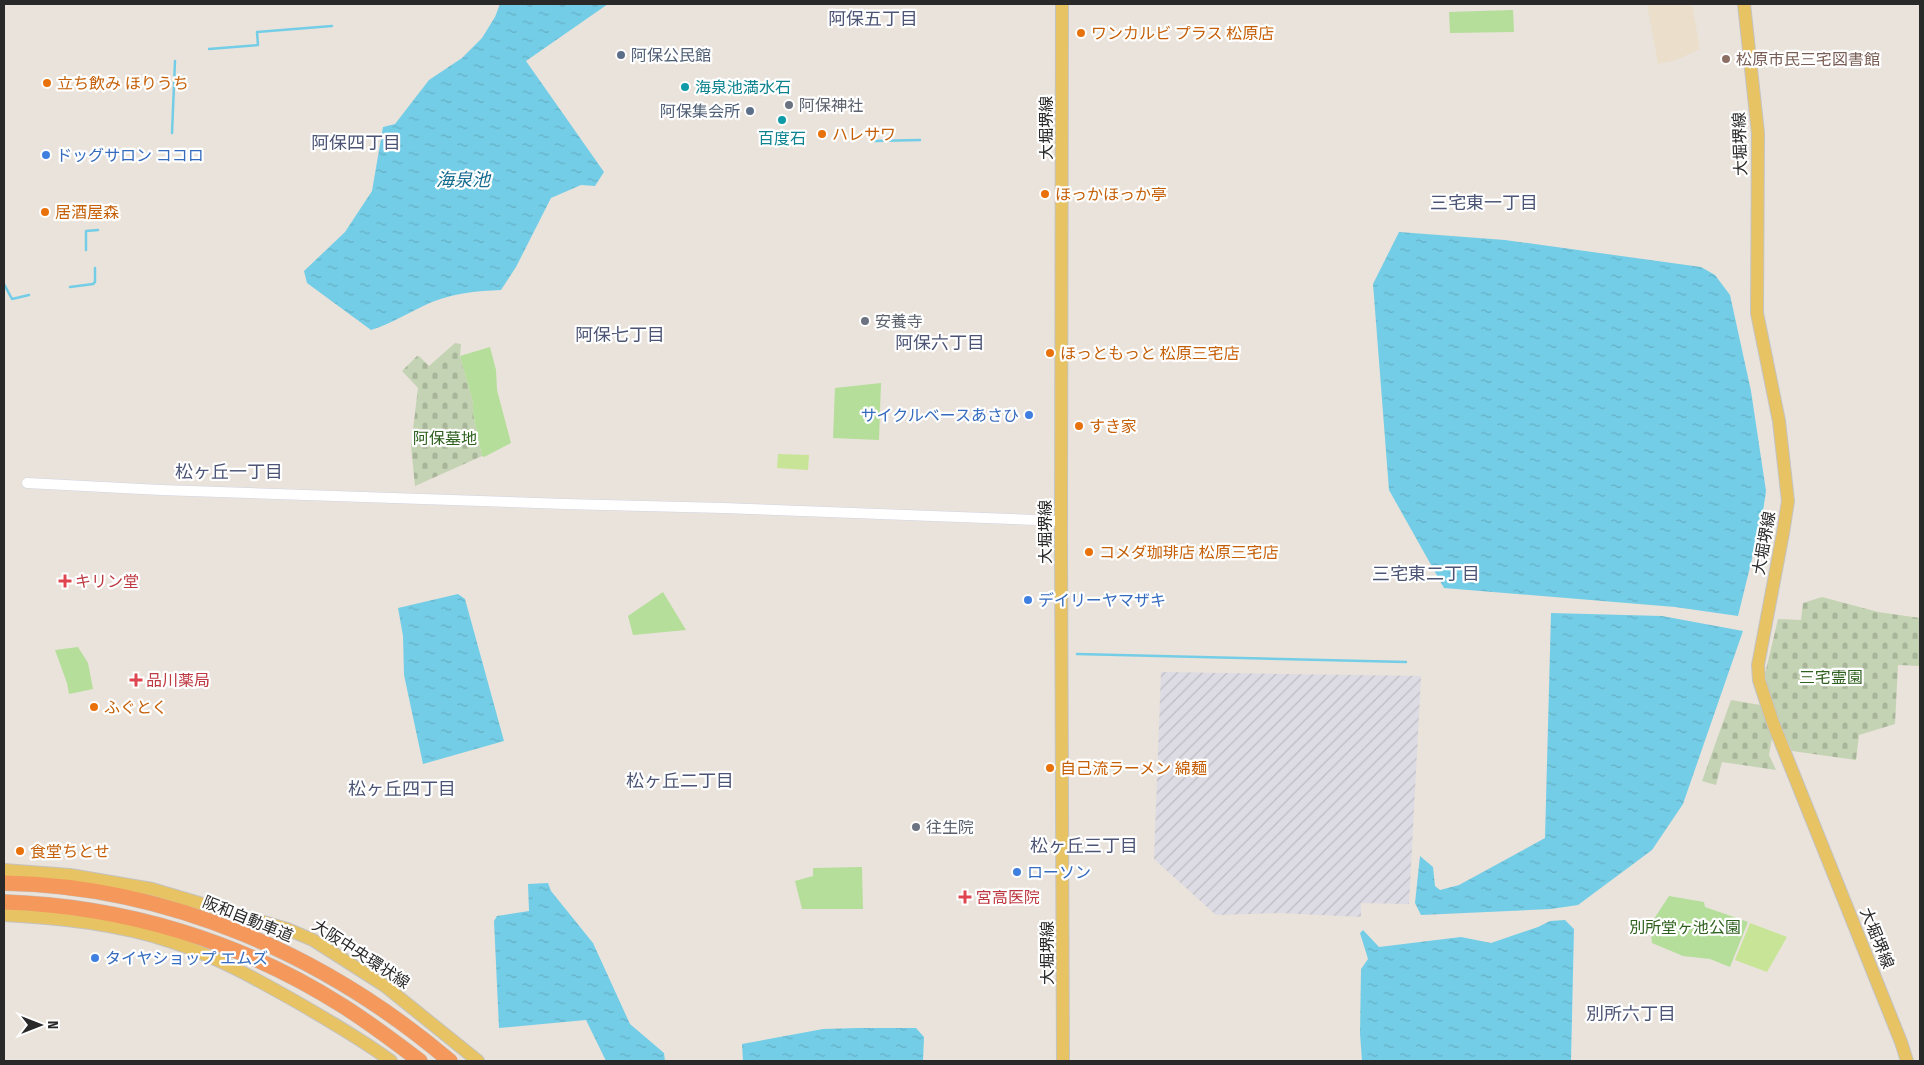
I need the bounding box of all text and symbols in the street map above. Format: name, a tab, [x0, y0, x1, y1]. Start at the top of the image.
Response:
district label: 阿保五丁目	[828, 8, 918, 30]
place label: ワンカルビ プラス 松原店	[1091, 24, 1274, 43]
marker: ワンカルビ プラス 松原店	[1075, 27, 1087, 39]
place label: 阿保公民館	[631, 46, 711, 65]
marker: 阿保公民館	[615, 49, 627, 61]
place label: 松原市民三宅図書館	[1736, 50, 1880, 69]
marker: 松原市民三宅図書館	[1720, 53, 1732, 65]
place label: 立ち飲み ほりうち	[57, 74, 189, 93]
marker: 立ち飲み ほりうち	[41, 77, 53, 89]
place label: 海泉池満水石	[695, 78, 791, 97]
marker: 海泉池満水石	[679, 81, 691, 93]
place label: 阿保神社	[799, 96, 863, 115]
street label: 大堀堺線	[1037, 96, 1056, 160]
marker: 阿保神社	[783, 99, 795, 111]
place label: 阿保集会所	[660, 102, 740, 121]
marker: 阿保集会所	[744, 105, 756, 117]
street label: 大堀堺線	[1729, 112, 1751, 176]
marker: 百度石	[776, 114, 788, 126]
place label: ハレサワ	[832, 125, 896, 144]
marker: ハレサワ	[816, 128, 828, 140]
place label: 百度石	[758, 129, 806, 148]
district label: 阿保四丁目	[311, 132, 401, 154]
place label: ドッグサロン ココロ	[56, 146, 204, 165]
marker: ドッグサロン ココロ	[40, 149, 52, 161]
water label: 海泉池	[436, 169, 492, 191]
place label: ほっかほっか亭	[1055, 185, 1167, 204]
marker: ほっかほっか亭	[1039, 188, 1051, 200]
district label: 三宅東一丁目	[1430, 192, 1538, 214]
place label: 居酒屋森	[55, 203, 119, 222]
marker: 居酒屋森	[39, 206, 51, 218]
place label: 安養寺	[875, 312, 923, 331]
marker: 安養寺	[859, 315, 871, 327]
district label: 阿保七丁目	[575, 324, 665, 346]
district label: 阿保六丁目	[895, 332, 985, 354]
place label: ほっともっと 松原三宅店	[1060, 344, 1240, 363]
marker: ほっともっと 松原三宅店	[1044, 347, 1056, 359]
place label: サイクルベースあさひ	[861, 406, 1019, 425]
marker: サイクルベースあさひ	[1023, 409, 1035, 421]
place label: すき家	[1089, 417, 1137, 436]
marker: すき家	[1073, 420, 1085, 432]
park label: 阿保墓地	[413, 429, 477, 448]
district label: 松ヶ丘一丁目	[175, 461, 283, 483]
street label: 大堀堺線	[1036, 500, 1055, 564]
street label: 大堀堺線	[1749, 510, 1779, 576]
place label: コメダ珈琲店 松原三宅店	[1099, 543, 1279, 562]
marker: コメダ珈琲店 松原三宅店	[1083, 546, 1095, 558]
district label: 三宅東二丁目	[1372, 563, 1480, 585]
place label: キリン堂	[75, 572, 139, 591]
marker: キリン堂	[59, 575, 71, 587]
place label: デイリーヤマザキ	[1038, 591, 1166, 610]
marker: デイリーヤマザキ	[1022, 594, 1034, 606]
park label: 三宅霊園	[1799, 668, 1863, 687]
place label: 品川薬局	[146, 671, 210, 690]
marker: 品川薬局	[130, 674, 142, 686]
place label: ふぐとく	[104, 698, 168, 717]
marker: ふぐとく	[88, 701, 100, 713]
place label: 自己流ラーメン 綿麺	[1060, 759, 1207, 778]
marker: 自己流ラーメン 綿麺	[1044, 762, 1056, 774]
district label: 松ヶ丘二丁目	[626, 770, 734, 792]
district label: 松ヶ丘四丁目	[348, 778, 456, 800]
place label: 往生院	[926, 818, 974, 837]
marker: 往生院	[910, 821, 922, 833]
district label: 松ヶ丘三丁目	[1030, 835, 1138, 857]
place label: 食堂ちとせ	[30, 842, 110, 861]
marker: 食堂ちとせ	[14, 845, 26, 857]
place label: ローソン	[1027, 863, 1091, 882]
marker: ローソン	[1011, 866, 1023, 878]
place label: 宮高医院	[976, 888, 1040, 907]
marker: 宮高医院	[958, 890, 972, 904]
street label: 阪和自動車道	[200, 892, 296, 946]
street label: 大堀堺線	[1856, 905, 1898, 971]
street label: 大阪中央環状線	[309, 916, 413, 992]
park label: 別所堂ヶ池公園	[1629, 918, 1741, 937]
street label: 大堀堺線	[1038, 921, 1057, 985]
place label: タイヤショップ エムズ	[105, 949, 268, 968]
marker: タイヤショップ エムズ	[89, 952, 101, 964]
north arrow	[15, 1000, 65, 1050]
district label: 別所六丁目	[1586, 1003, 1676, 1025]
text: N	[44, 1021, 61, 1029]

